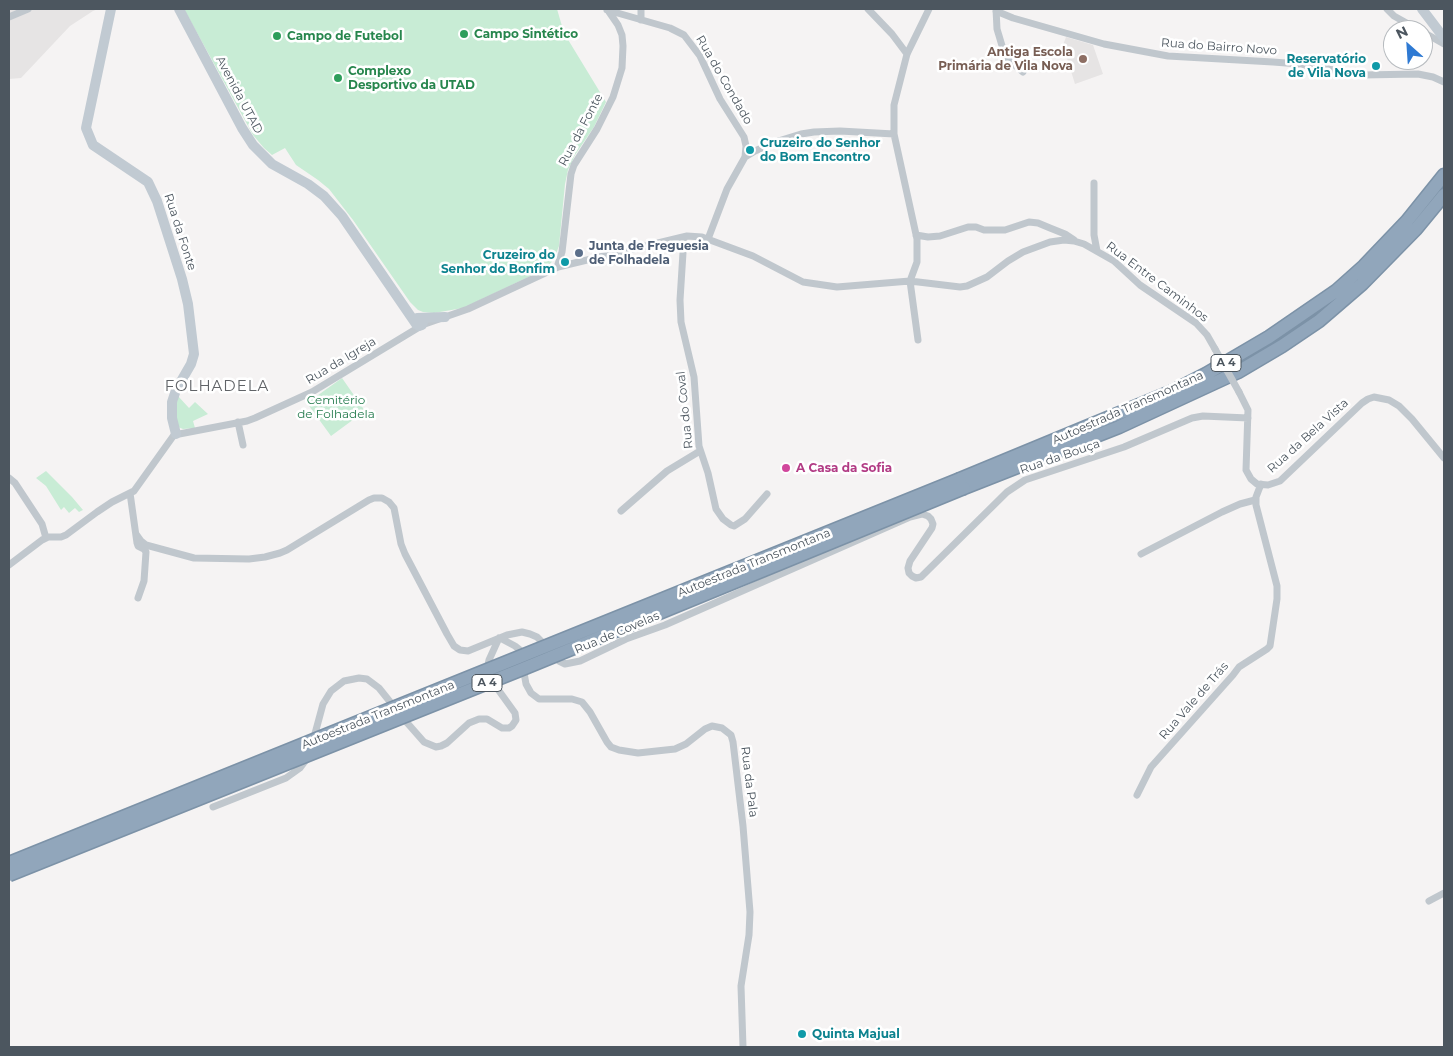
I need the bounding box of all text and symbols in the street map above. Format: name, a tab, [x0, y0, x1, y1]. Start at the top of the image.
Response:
north arrow	[1383, 20, 1433, 70]
text: N	[1393, 22, 1411, 43]
place label: Campo Sintético	[474, 27, 578, 41]
marker: Campo Sintético	[458, 28, 470, 40]
place label: Campo de Futebol	[287, 29, 403, 43]
marker: Campo de Futebol	[271, 30, 283, 42]
street label: Rua do Condado	[693, 33, 755, 127]
street label: Rua do Bairro Novo	[1161, 36, 1277, 58]
place label: Antiga Escola Primária de Vila Nova	[938, 45, 1073, 73]
place label: Reservatório de Vila Nova	[1287, 52, 1366, 80]
marker: Antiga Escola Primária de Vila Nova	[1077, 53, 1089, 65]
street label: Avenida UTAD	[212, 54, 266, 136]
marker: Reservatório de Vila Nova	[1370, 60, 1382, 72]
place label: Complexo Desportivo da UTAD	[348, 64, 475, 92]
marker: Complexo Desportivo da UTAD	[332, 72, 344, 84]
street label: Rua da Fonte	[556, 91, 606, 169]
place label: Cruzeiro do Senhor do Bom Encontro	[760, 136, 880, 164]
marker: Cruzeiro do Senhor do Bom Encontro	[744, 144, 756, 156]
street label: Rua da Fonte	[161, 192, 199, 272]
place label: Junta de Freguesia de Folhadela	[589, 239, 709, 267]
street label: Rua Entre Caminhos	[1103, 239, 1211, 325]
marker: Junta de Freguesia de Folhadela	[573, 247, 585, 259]
place label: Cruzeiro do Senhor do Bonfim	[441, 248, 555, 276]
marker: Cruzeiro do Senhor do Bonfim	[559, 256, 571, 268]
street label: Rua da Igreja	[303, 334, 379, 388]
road number: A 4	[1211, 354, 1241, 372]
street label: Autoestrada Transmontana	[1050, 368, 1206, 448]
street label: Rua do Coval	[674, 370, 696, 450]
district label: FOLHADELA	[164, 378, 270, 396]
park label: Cemitério de Folhadela	[297, 393, 375, 421]
street label: Rua da Bela Vista	[1265, 396, 1351, 476]
street label: Rua da Bouça	[1018, 437, 1102, 477]
place label: A Casa da Sofia	[796, 461, 892, 475]
marker: A Casa da Sofia	[780, 462, 792, 474]
street label: Autoestrada Transmontana	[675, 526, 833, 600]
street label: Rua de Covelas	[572, 609, 662, 657]
street label: Rua Vale de Trás	[1156, 659, 1232, 743]
road number: A 4	[472, 674, 502, 691]
street label: Autoestrada Transmontana	[299, 678, 457, 752]
street label: Rua da Pala	[738, 746, 760, 818]
place label: Quinta Majual	[812, 1027, 900, 1041]
marker: Quinta Majual	[796, 1028, 808, 1040]

